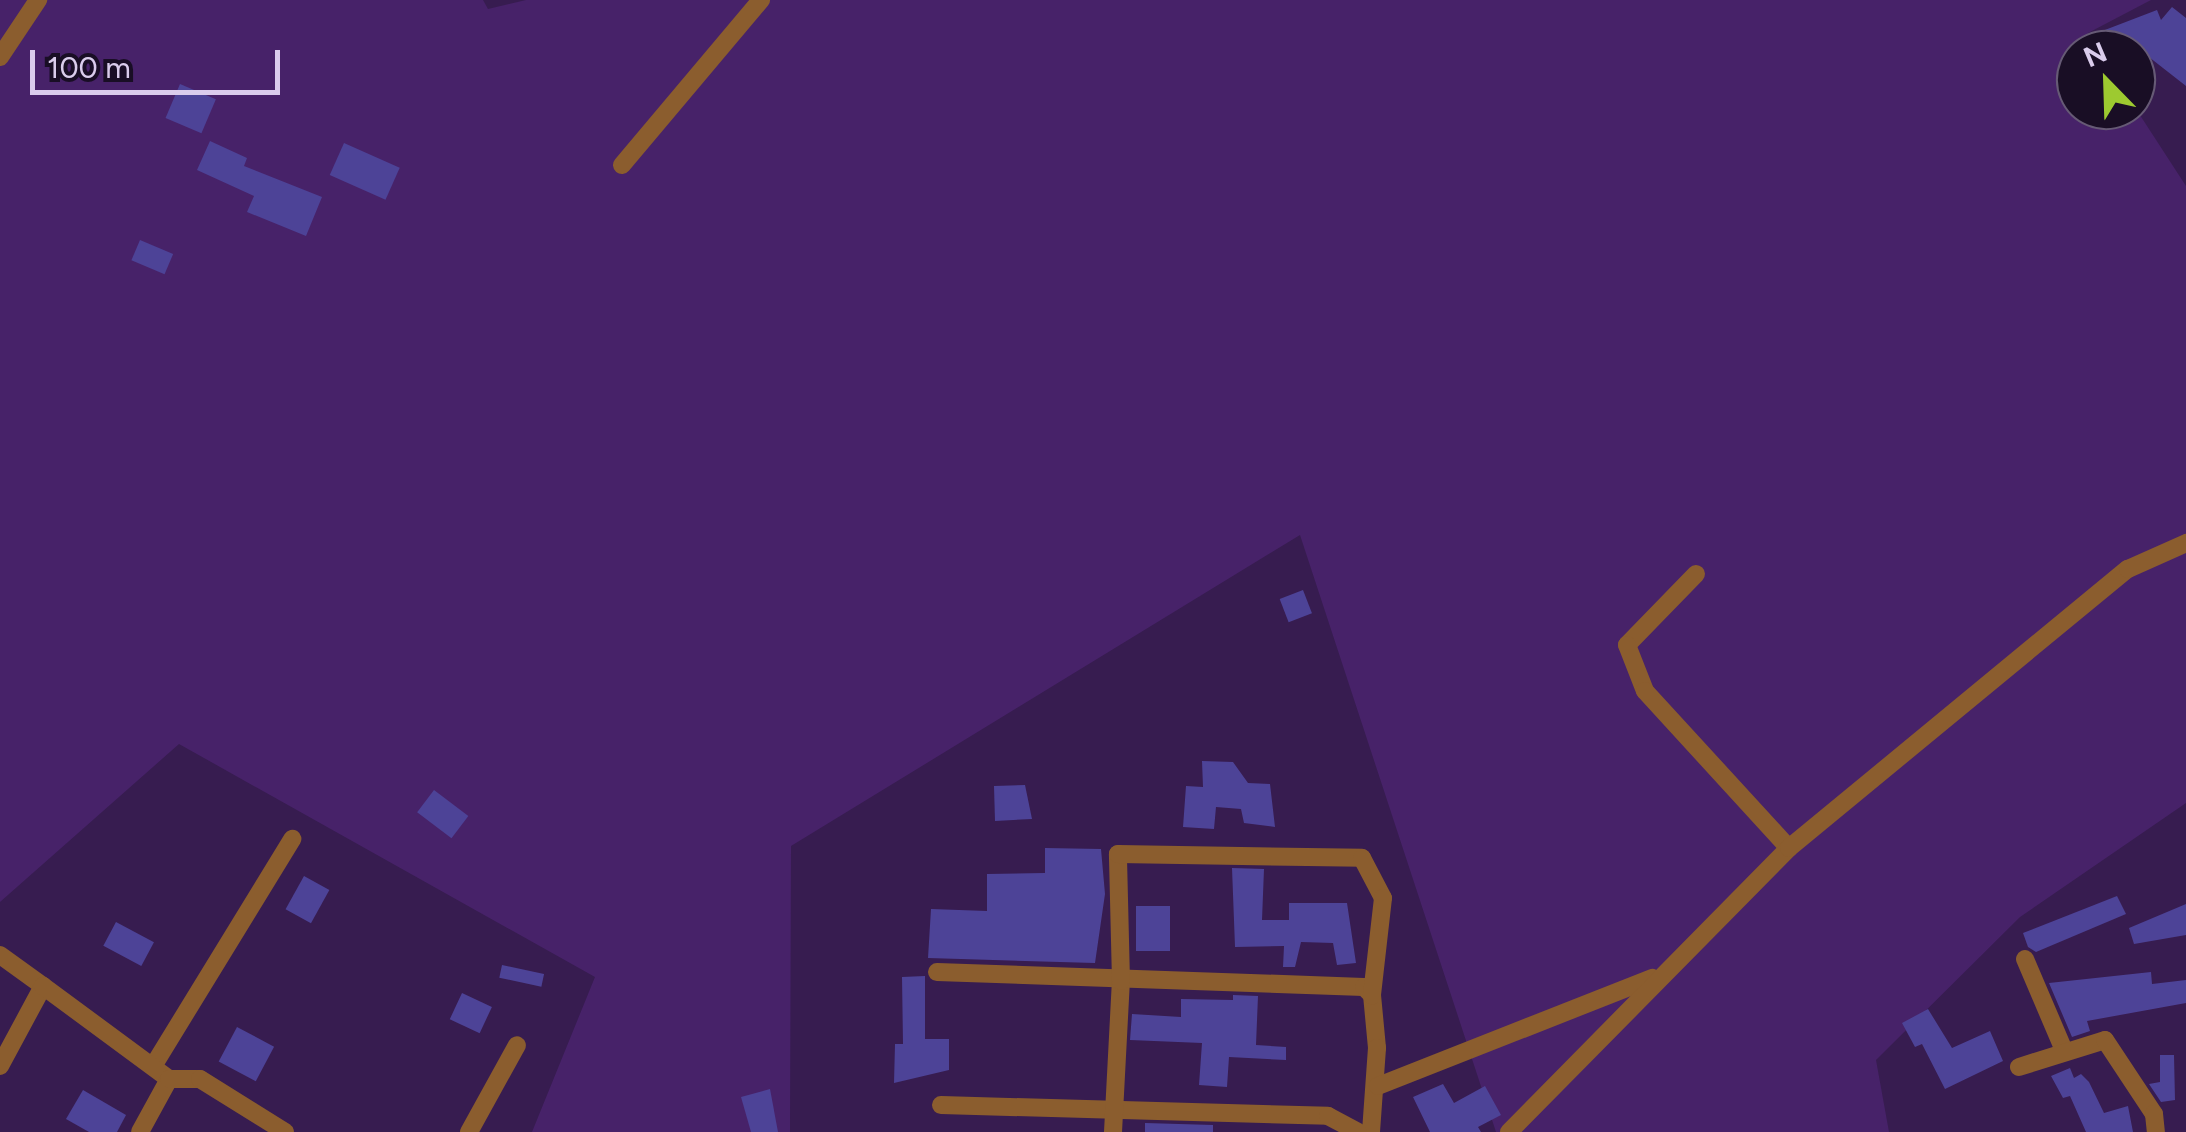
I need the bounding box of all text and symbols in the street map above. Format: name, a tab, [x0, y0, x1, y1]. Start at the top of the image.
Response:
scale bar	[35, 30, 285, 92]
north arrow	[2056, 30, 2156, 130]
text: N	[2078, 34, 2112, 74]
text: 100 m	[47, 49, 131, 86]

